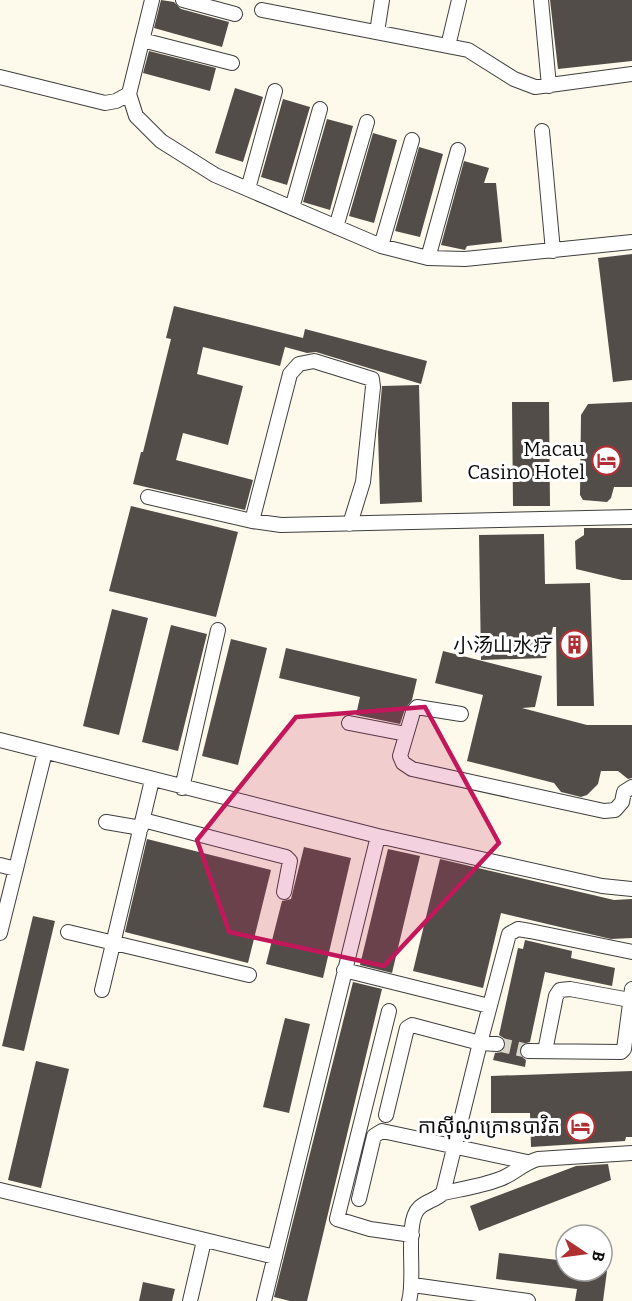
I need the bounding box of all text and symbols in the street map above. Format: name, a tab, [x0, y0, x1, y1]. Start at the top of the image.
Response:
place label: Macau Casino Hotel	[467, 437, 585, 484]
hotel icon: Macau Casino Hotel	[590, 445, 622, 477]
building icon: 小汤山水疗	[558, 629, 590, 661]
place label: 小汤山水疗	[453, 633, 553, 657]
hotel icon: កាស៊ីណូក្រោនបាវិត	[565, 1110, 597, 1142]
place label: កាស៊ីណូក្រោនបាវិត	[418, 1114, 560, 1140]
north arrow	[554, 1223, 614, 1283]
text: B	[588, 1249, 609, 1263]

